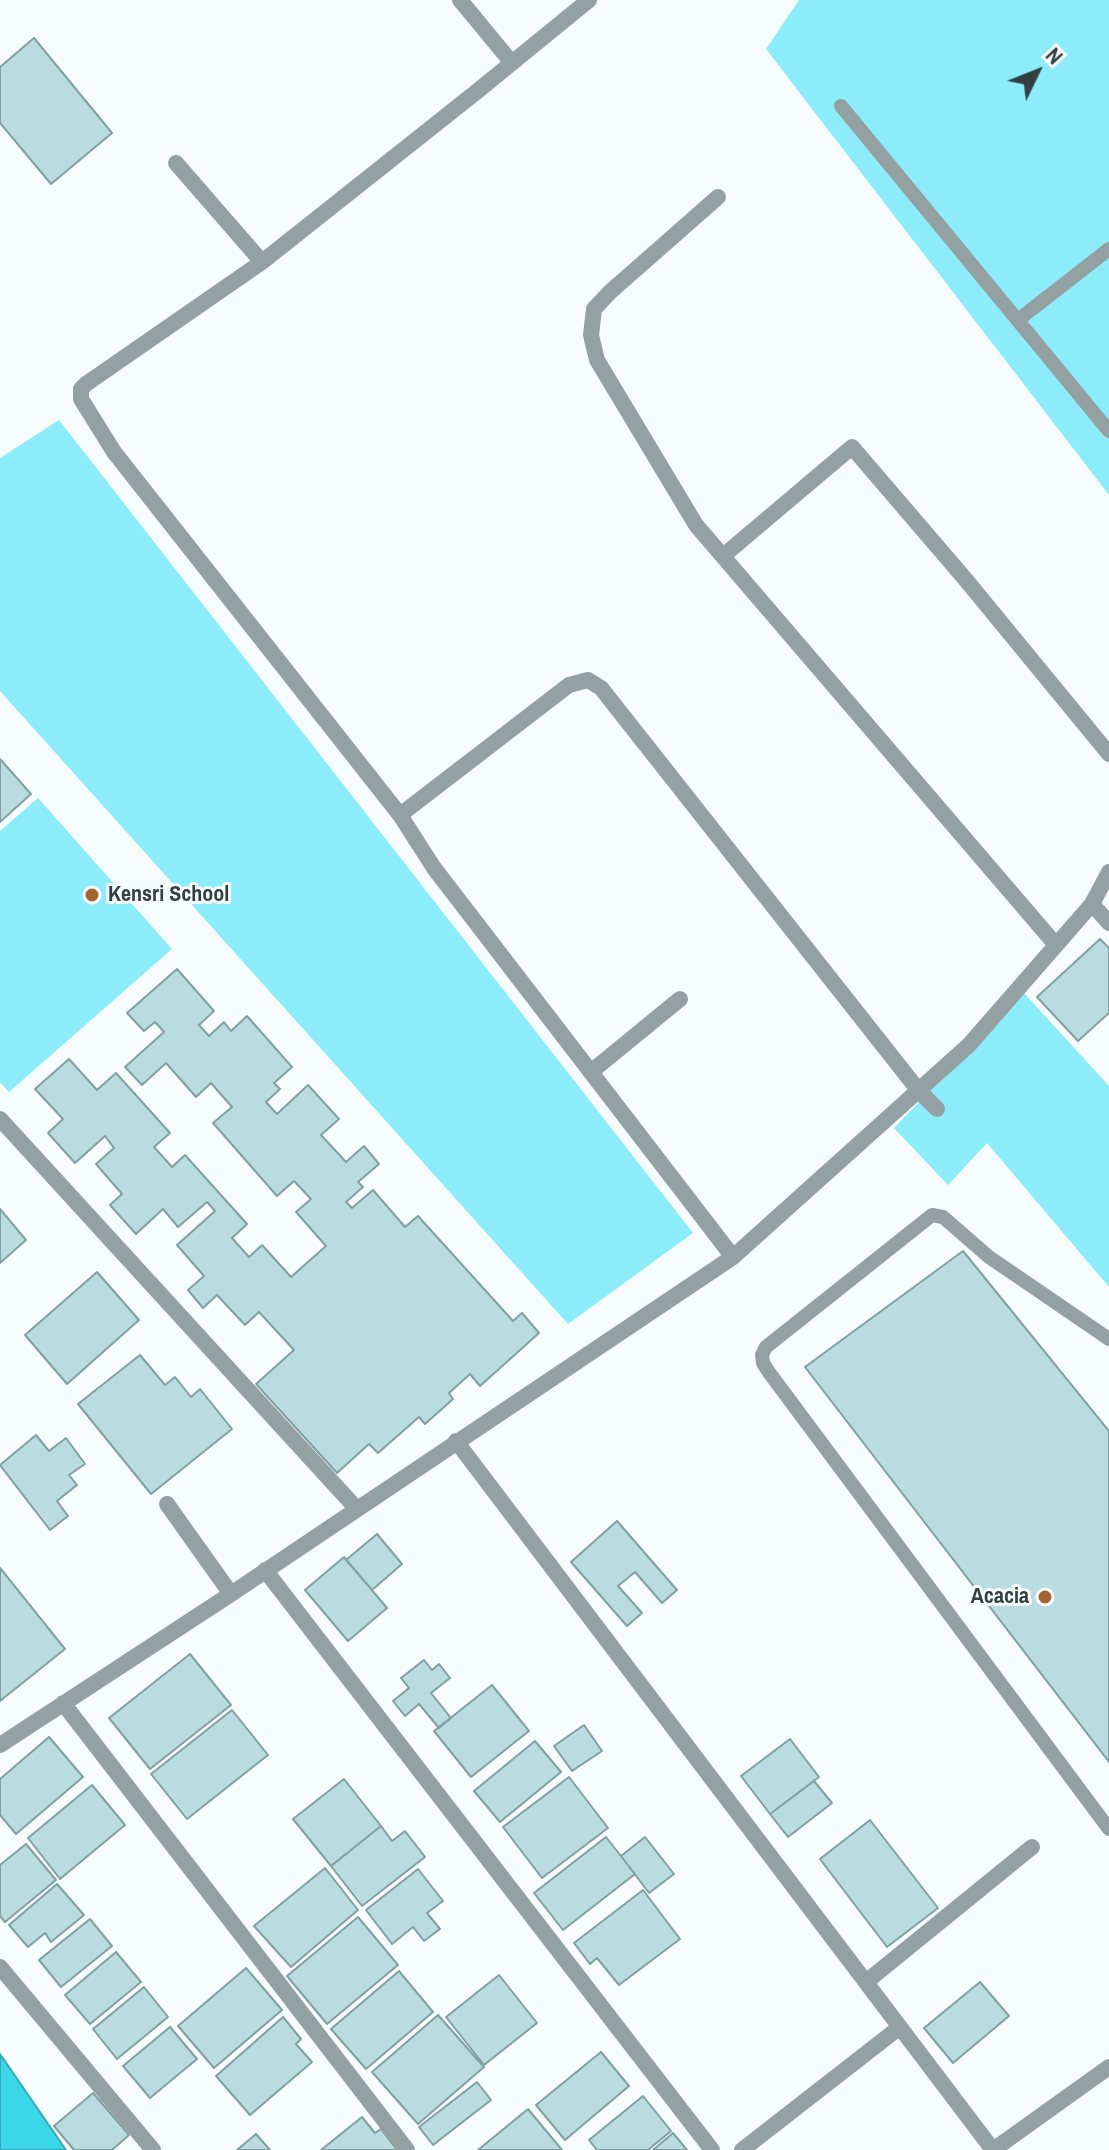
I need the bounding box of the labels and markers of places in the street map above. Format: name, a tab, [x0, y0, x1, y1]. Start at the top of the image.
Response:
place label: Kensri School	[108, 882, 229, 908]
marker: Kensri School	[83, 886, 101, 904]
place label: Acacia	[971, 1584, 1029, 1610]
marker: Acacia	[1036, 1588, 1054, 1606]

